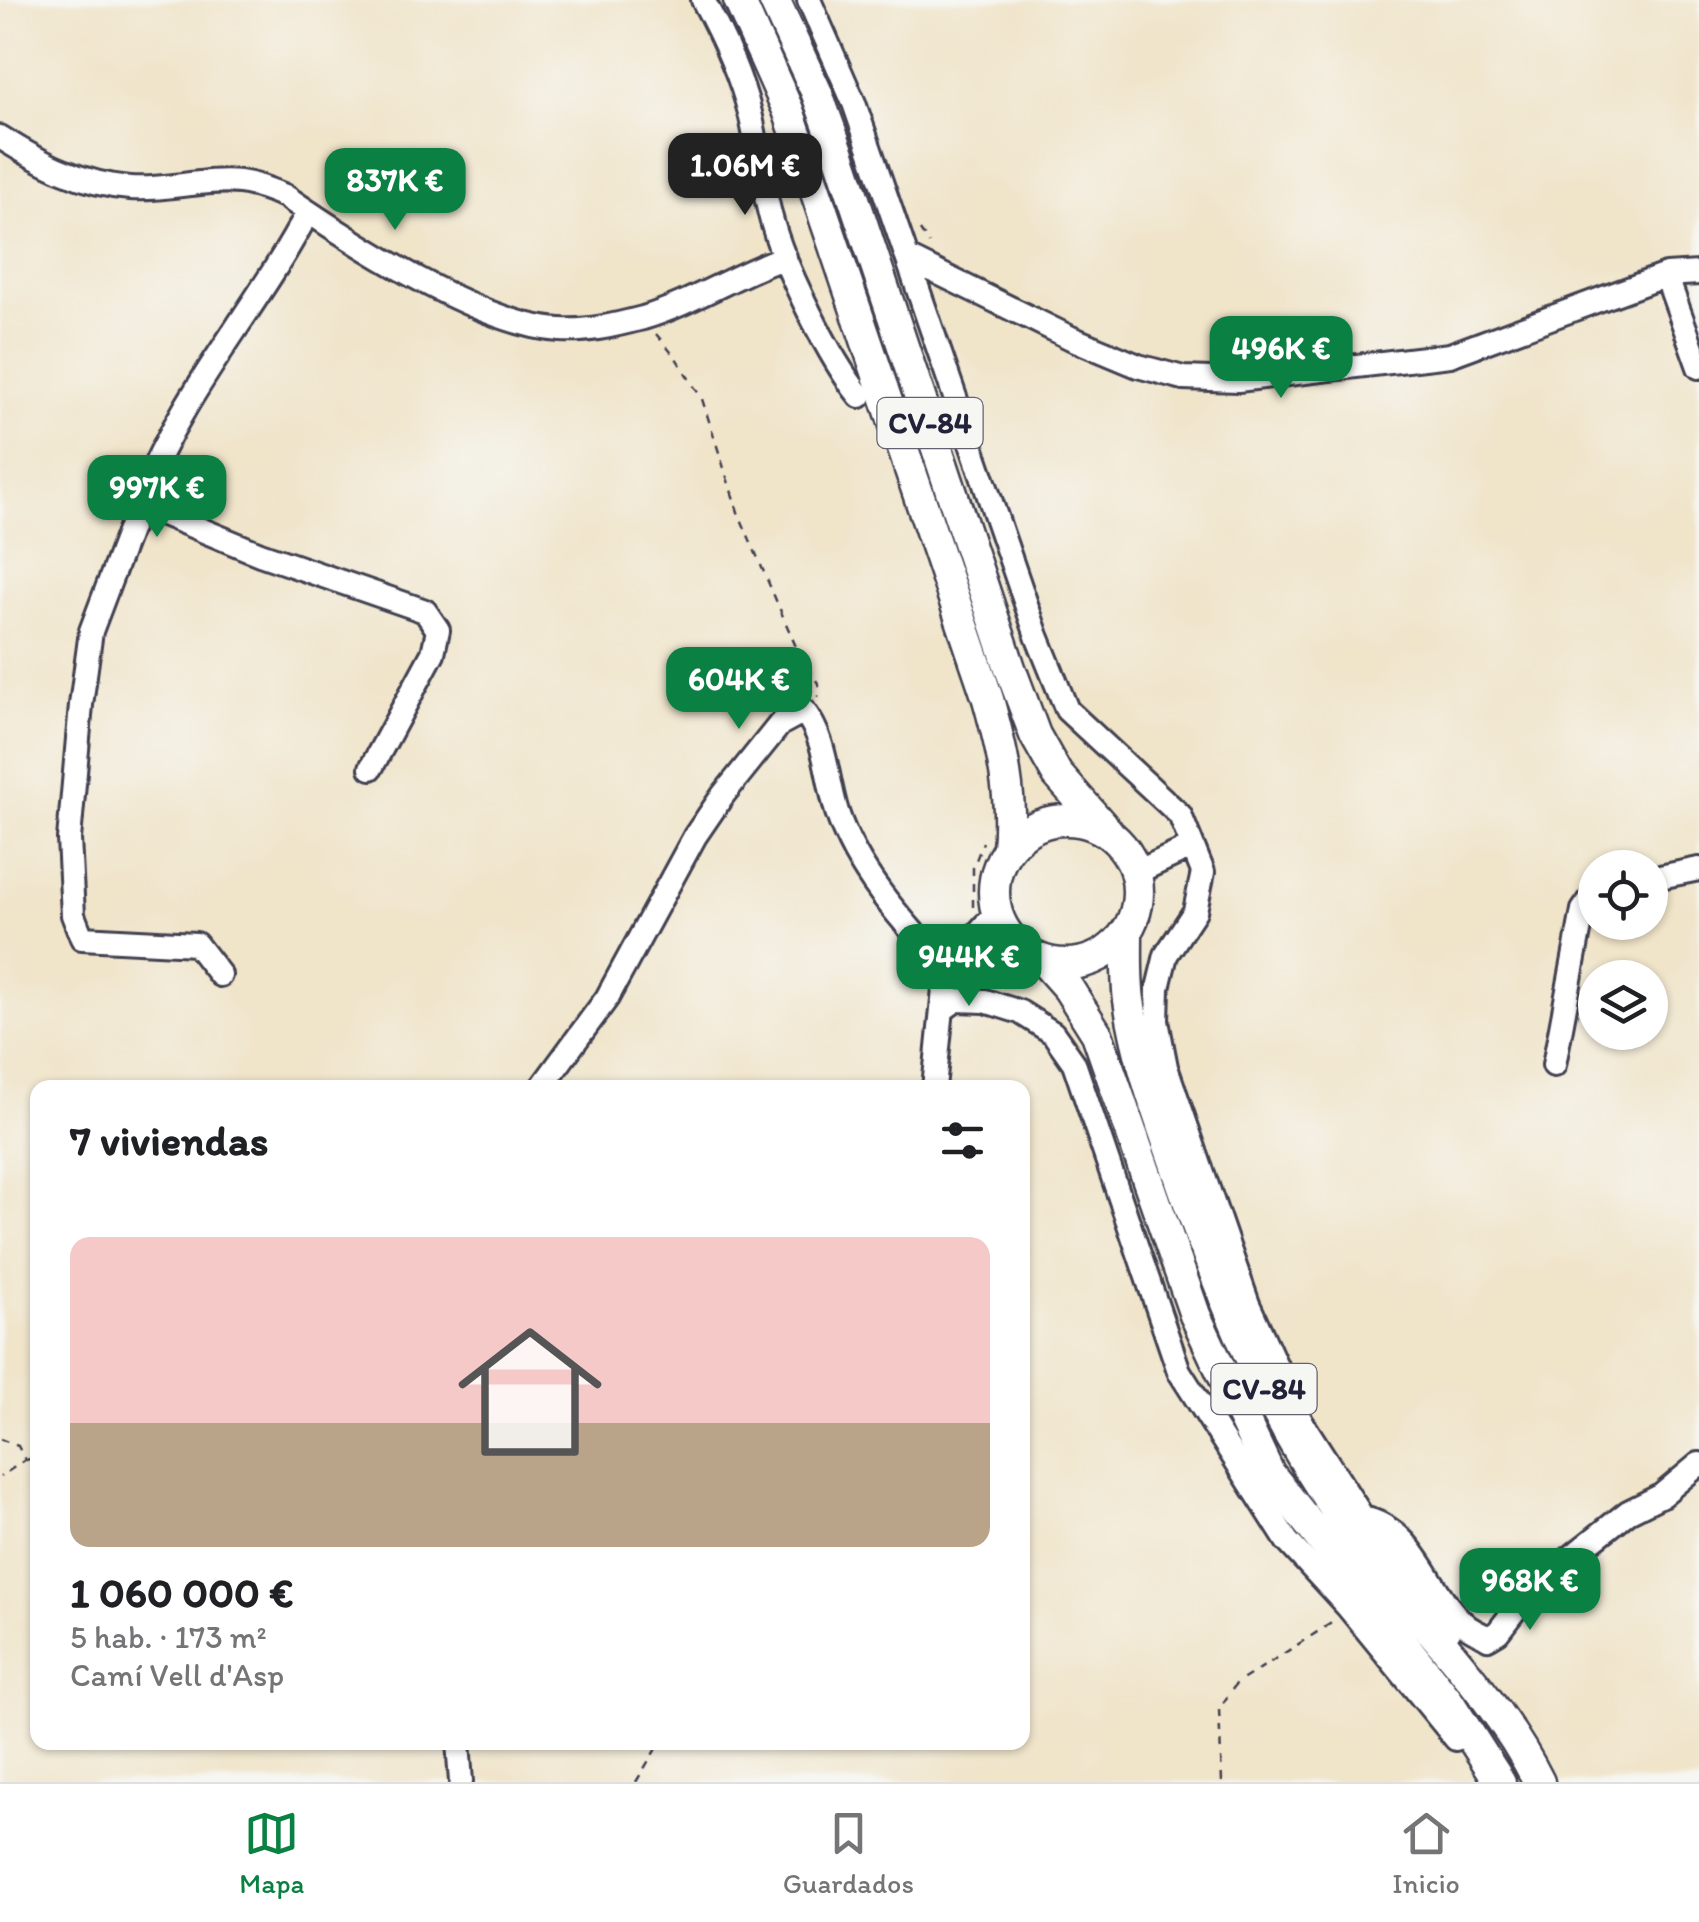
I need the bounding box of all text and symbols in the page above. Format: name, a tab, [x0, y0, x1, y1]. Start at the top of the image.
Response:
pin: 1.06M €	[653, 133, 837, 218]
text: 1.06M €	[690, 146, 800, 184]
pin: 837K €	[314, 148, 476, 233]
text: 837K €	[347, 161, 443, 199]
pin: 496K €	[1200, 316, 1362, 401]
text: 496K €	[1232, 329, 1330, 367]
road number: CV-84	[878, 398, 982, 448]
pin: 997K €	[76, 455, 238, 540]
text: 997K €	[109, 468, 205, 506]
pin: 604K €	[658, 647, 820, 732]
text: 604K €	[688, 660, 790, 698]
map controls	[1578, 850, 1668, 1050]
button: locate	[1578, 850, 1668, 940]
pin: 944K €	[888, 924, 1050, 1009]
text: 944K €	[918, 937, 1020, 975]
button: layers	[1578, 960, 1668, 1050]
icon: filters	[935, 1113, 990, 1168]
text: 7 viviendas	[70, 1115, 269, 1166]
icon: home	[440, 1302, 620, 1482]
road number: CV-84	[1212, 1364, 1316, 1414]
pin: 968K €	[1449, 1548, 1611, 1633]
text: 968K €	[1481, 1561, 1579, 1599]
text: 1 060 000 €	[70, 1567, 293, 1618]
text: 5 hab. · 173 m²	[70, 1618, 267, 1656]
text: Camí Vell d'Asp	[70, 1656, 284, 1694]
tab: Mapa	[239, 1806, 304, 1900]
tab: Guardados	[783, 1806, 914, 1900]
tab: Inicio	[1392, 1806, 1460, 1900]

